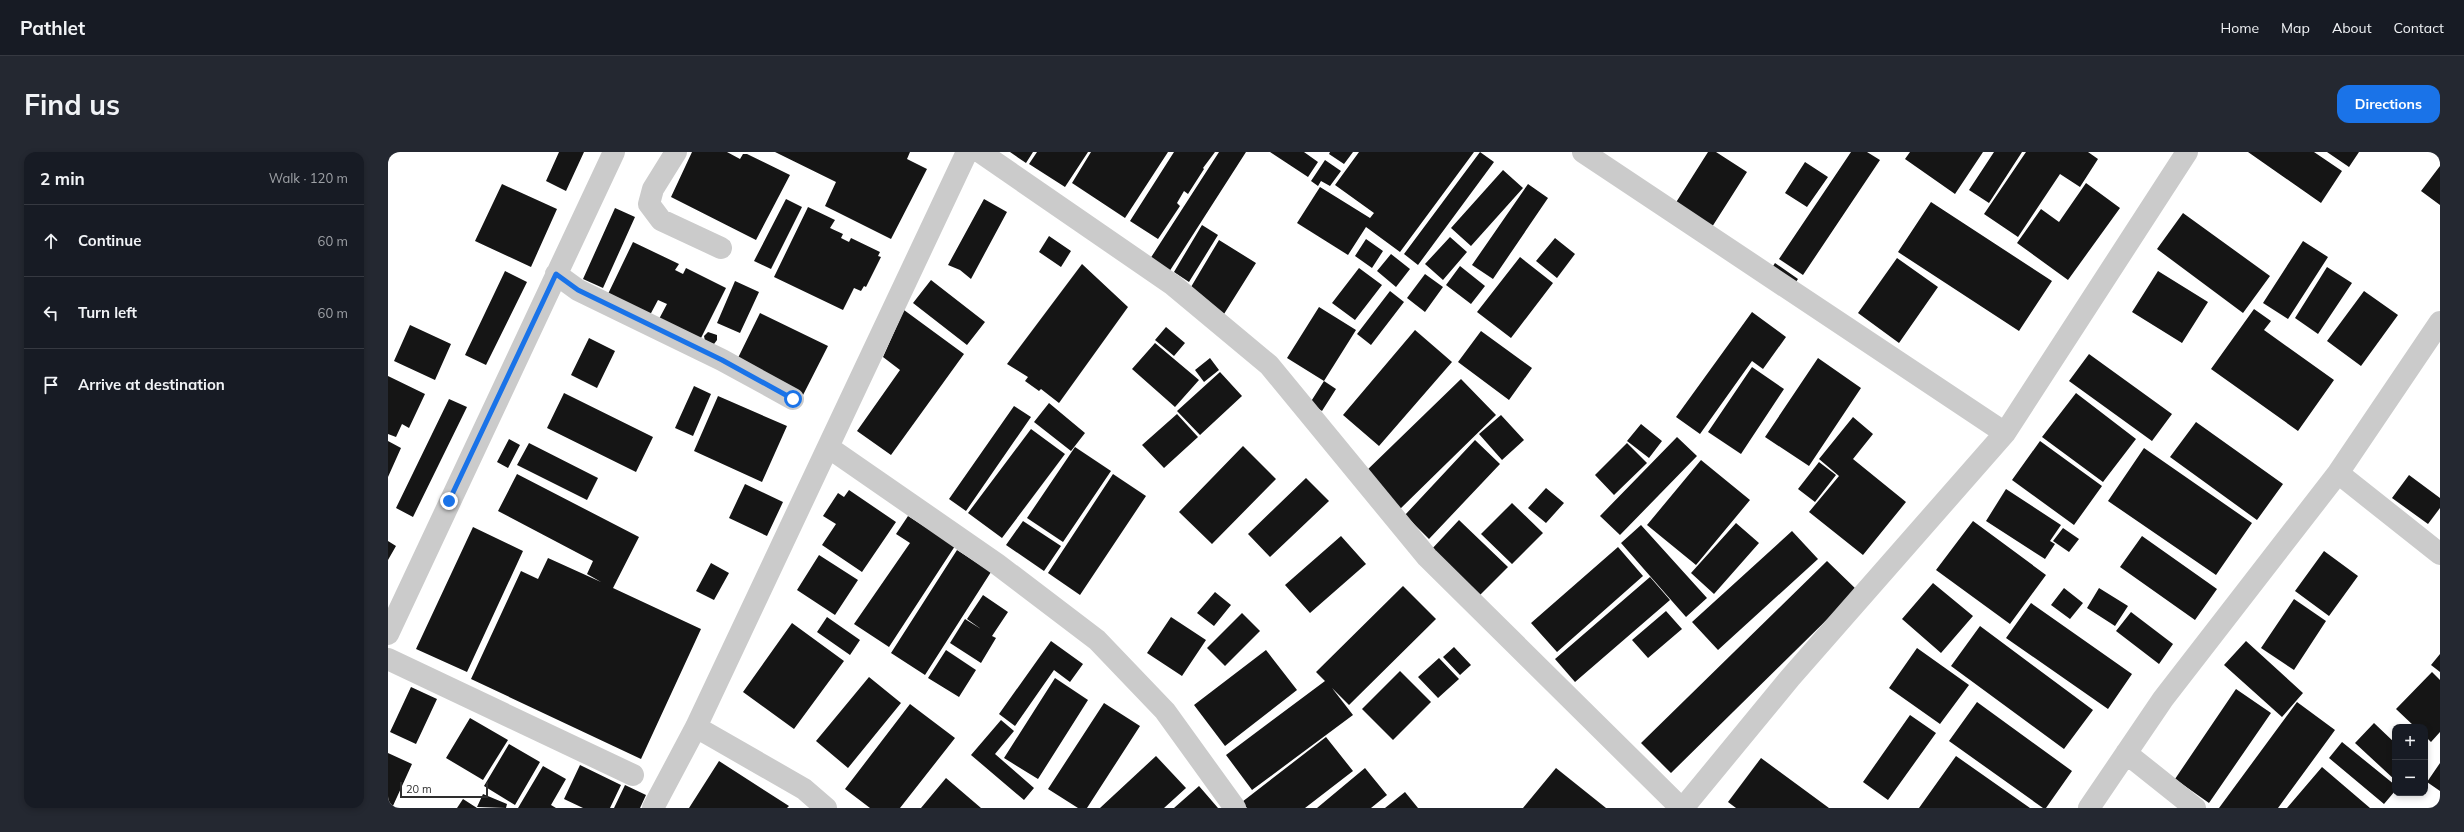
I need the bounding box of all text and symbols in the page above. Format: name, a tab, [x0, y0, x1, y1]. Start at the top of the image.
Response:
text: Pathlet	[20, 16, 85, 40]
text: Home	[2220, 19, 2259, 37]
text: Map	[2281, 19, 2310, 37]
text: About	[2332, 19, 2372, 37]
text: Contact	[2394, 19, 2444, 37]
button: Directions	[2337, 85, 2440, 123]
text: Find us	[24, 87, 120, 122]
text: 2 min	[40, 168, 85, 189]
text: Walk · 120 m	[269, 170, 348, 186]
icon: ahead	[40, 230, 62, 252]
text: Continue	[78, 231, 141, 250]
text: 60 m	[318, 233, 348, 249]
icon: left	[40, 302, 62, 324]
text: Turn left	[78, 303, 137, 322]
text: 60 m	[318, 305, 348, 321]
icon: arrive	[40, 374, 62, 396]
text: Arrive at destination	[78, 375, 225, 394]
route start	[784, 390, 802, 408]
route end	[440, 492, 458, 510]
map controls	[2392, 724, 2428, 796]
button: +	[2392, 724, 2428, 760]
button: −	[2392, 760, 2428, 796]
scale bar	[400, 780, 488, 799]
text: 20 m	[406, 782, 432, 796]

